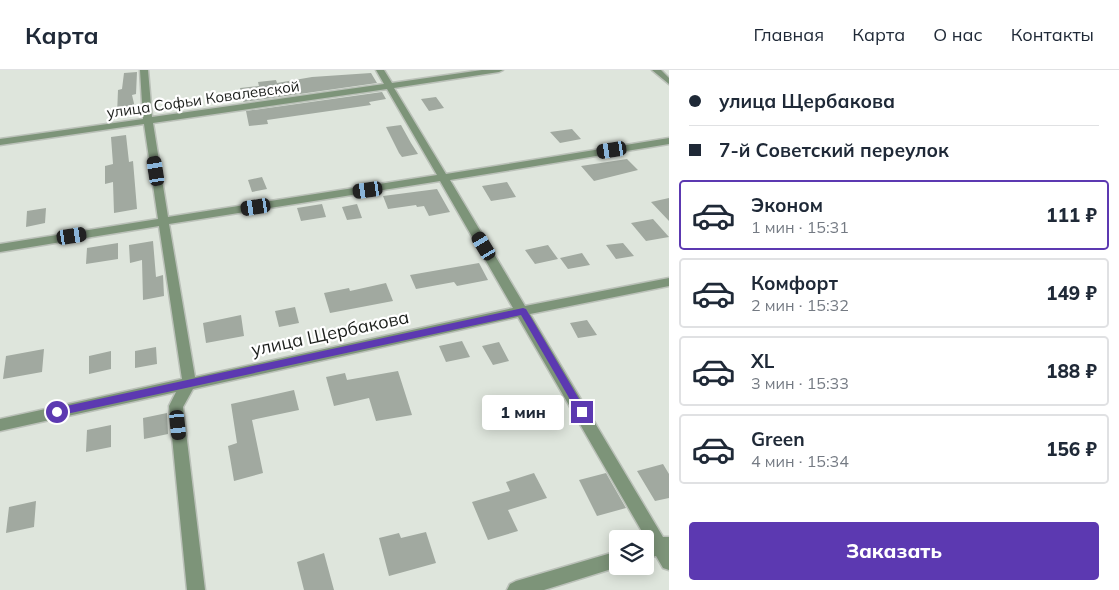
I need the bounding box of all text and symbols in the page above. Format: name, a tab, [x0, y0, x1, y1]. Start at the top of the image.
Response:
text: Карта	[25, 20, 99, 50]
text: Главная	[754, 23, 824, 46]
text: Карта	[852, 23, 905, 46]
text: О нас	[933, 23, 983, 46]
text: Контакты	[1011, 23, 1094, 46]
street label: улица Софьи Ковалевской	[105, 76, 301, 122]
text: улица Щербакова	[719, 89, 895, 113]
text: 7-й Советский переулок	[719, 138, 949, 162]
car	[596, 140, 627, 160]
car	[146, 155, 165, 187]
car	[352, 180, 383, 200]
icon: car	[691, 193, 736, 238]
text: Эконом	[751, 193, 823, 217]
car	[240, 197, 271, 217]
text: 111 ₽	[1046, 203, 1097, 227]
text: 1 мин · 15:31	[751, 217, 849, 237]
car	[56, 226, 87, 246]
car	[469, 229, 498, 263]
icon: car	[691, 271, 736, 316]
text: Комфорт	[751, 271, 838, 295]
text: 149 ₽	[1046, 281, 1097, 305]
text: 2 мин · 15:32	[751, 295, 849, 315]
street label: улица Щербакова	[249, 305, 411, 361]
icon: car	[691, 349, 736, 394]
text: XL	[751, 349, 774, 373]
text: 188 ₽	[1046, 359, 1097, 383]
text: 3 мин · 15:33	[751, 373, 849, 393]
callout: 1 мин	[482, 394, 564, 430]
route start	[46, 401, 68, 423]
route end	[571, 401, 593, 423]
text: 1 мин	[500, 402, 546, 422]
car	[168, 409, 187, 441]
icon: car	[691, 427, 736, 472]
text: Green	[751, 427, 805, 451]
text: 156 ₽	[1046, 437, 1097, 461]
text: 4 мин · 15:34	[751, 451, 849, 471]
button: Заказать	[689, 522, 1099, 580]
map controls	[609, 530, 654, 575]
button: layers	[609, 530, 654, 575]

